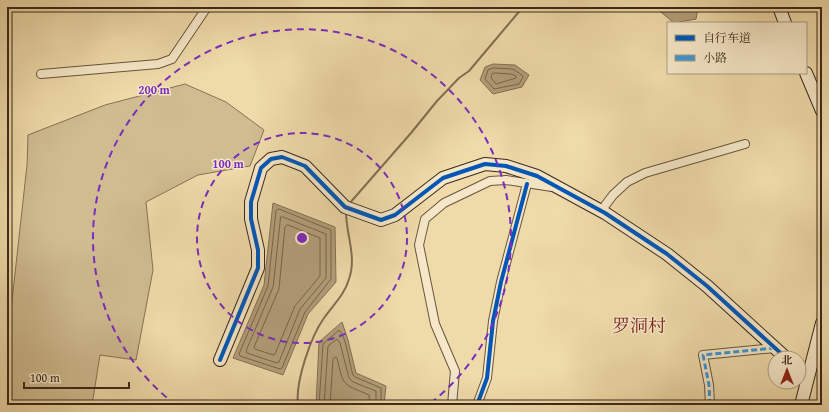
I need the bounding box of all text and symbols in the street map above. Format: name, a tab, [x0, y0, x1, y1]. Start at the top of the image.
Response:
legend	[667, 22, 807, 74]
text: 自行车道	[703, 29, 751, 46]
text: 小路	[703, 49, 727, 66]
text: 200 m	[138, 81, 171, 98]
text: 100 m	[212, 155, 245, 172]
centre of rings	[295, 231, 309, 245]
district label: 罗洞村	[612, 312, 666, 339]
north arrow	[767, 350, 807, 390]
text: 北	[782, 352, 793, 368]
scale bar	[24, 364, 129, 390]
text: 100 m	[30, 369, 60, 386]

